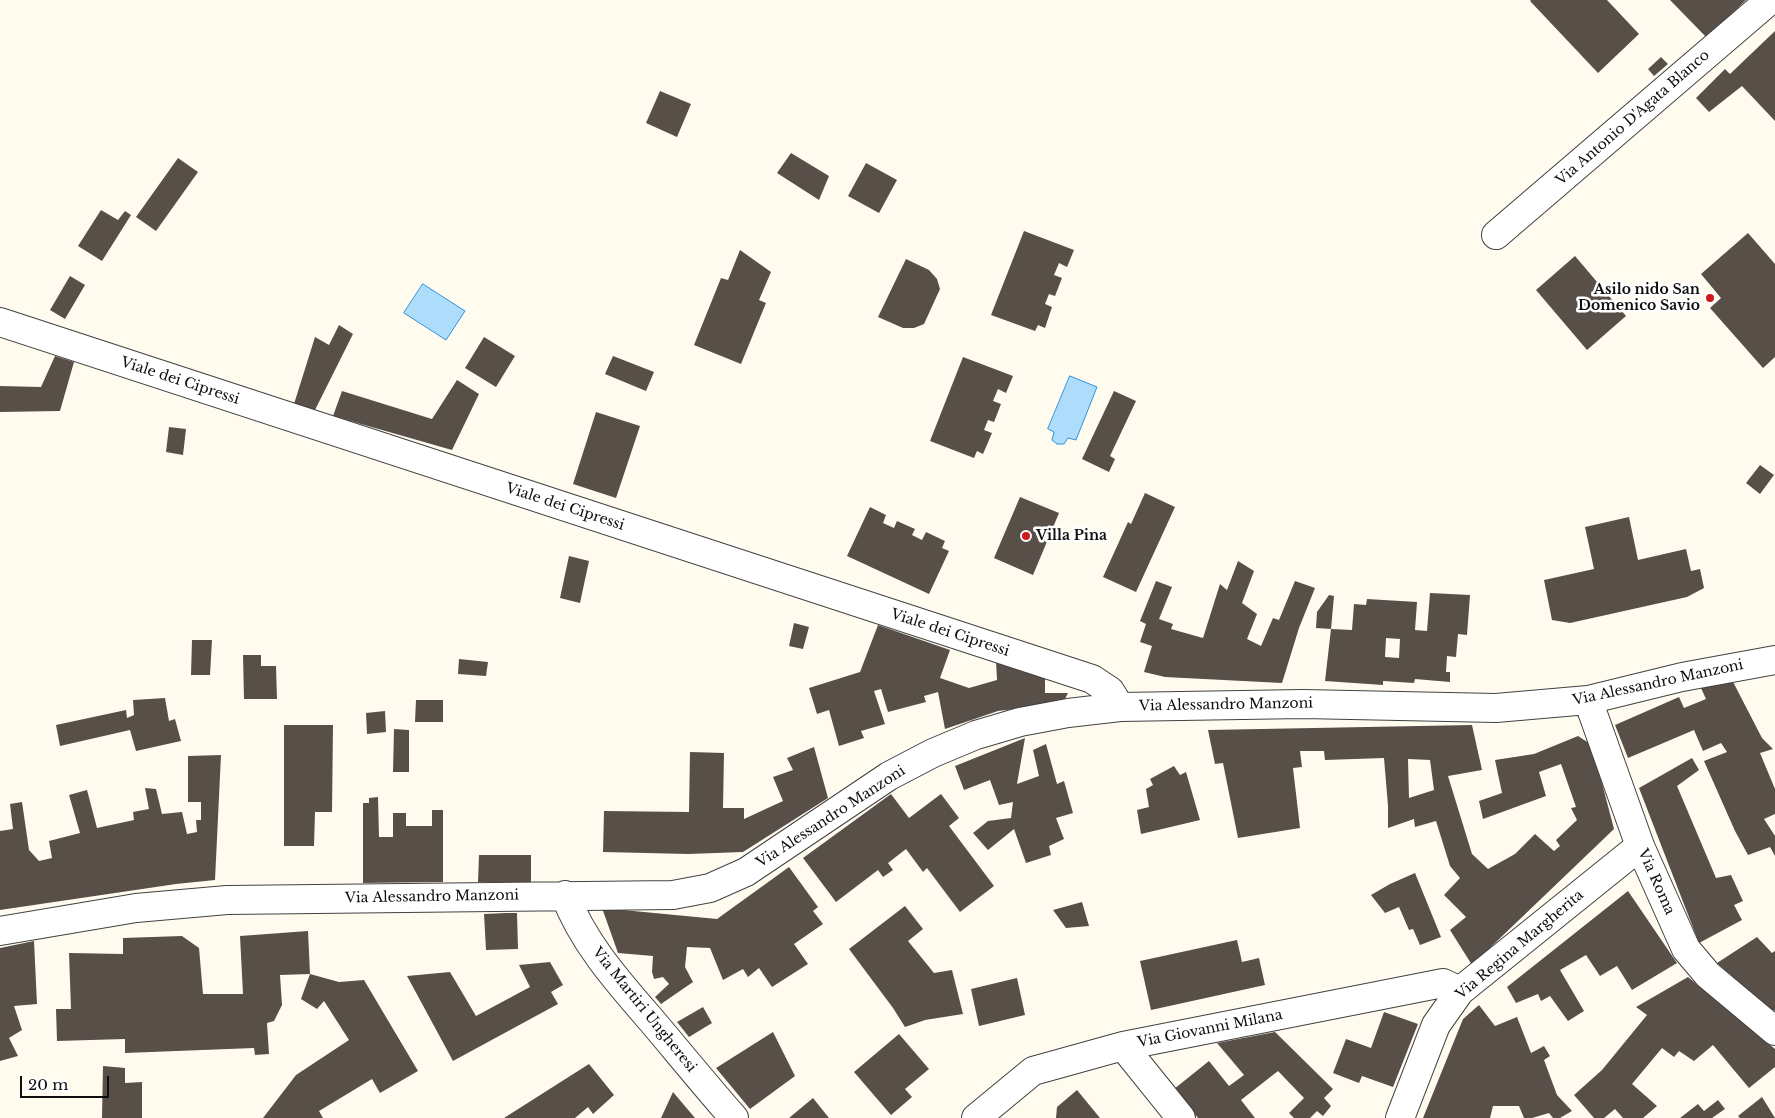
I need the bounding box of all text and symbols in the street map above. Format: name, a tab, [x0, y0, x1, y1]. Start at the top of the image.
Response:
street label: Via Antonio D'Agata Blanco	[1553, 47, 1713, 189]
place label: Asilo nido San Domenico Savio	[1578, 282, 1700, 314]
marker: Asilo nido San Domenico Savio	[1704, 292, 1716, 304]
street label: Viale dei Cipressi	[119, 354, 241, 408]
street label: Viale dei Cipressi	[504, 480, 626, 534]
place label: Villa Pina	[1036, 528, 1107, 544]
marker: Villa Pina	[1020, 530, 1032, 542]
street label: Viale dei Cipressi	[889, 606, 1011, 660]
street label: Via Alessandro Manzoni	[1571, 657, 1745, 709]
street label: Via Alessandro Manzoni	[1139, 695, 1313, 715]
street label: Via Alessandro Manzoni	[753, 763, 909, 871]
street label: Via Roma	[1634, 847, 1678, 917]
street label: Via Alessandro Manzoni	[345, 887, 519, 907]
street label: Via Regina Margherita	[1453, 887, 1587, 1003]
street label: Via Martiri Ungheresi	[589, 944, 699, 1076]
street label: Via Giovanni Milana	[1136, 1007, 1284, 1051]
scale bar	[22, 1066, 111, 1098]
text: 20 m	[28, 1075, 68, 1094]

